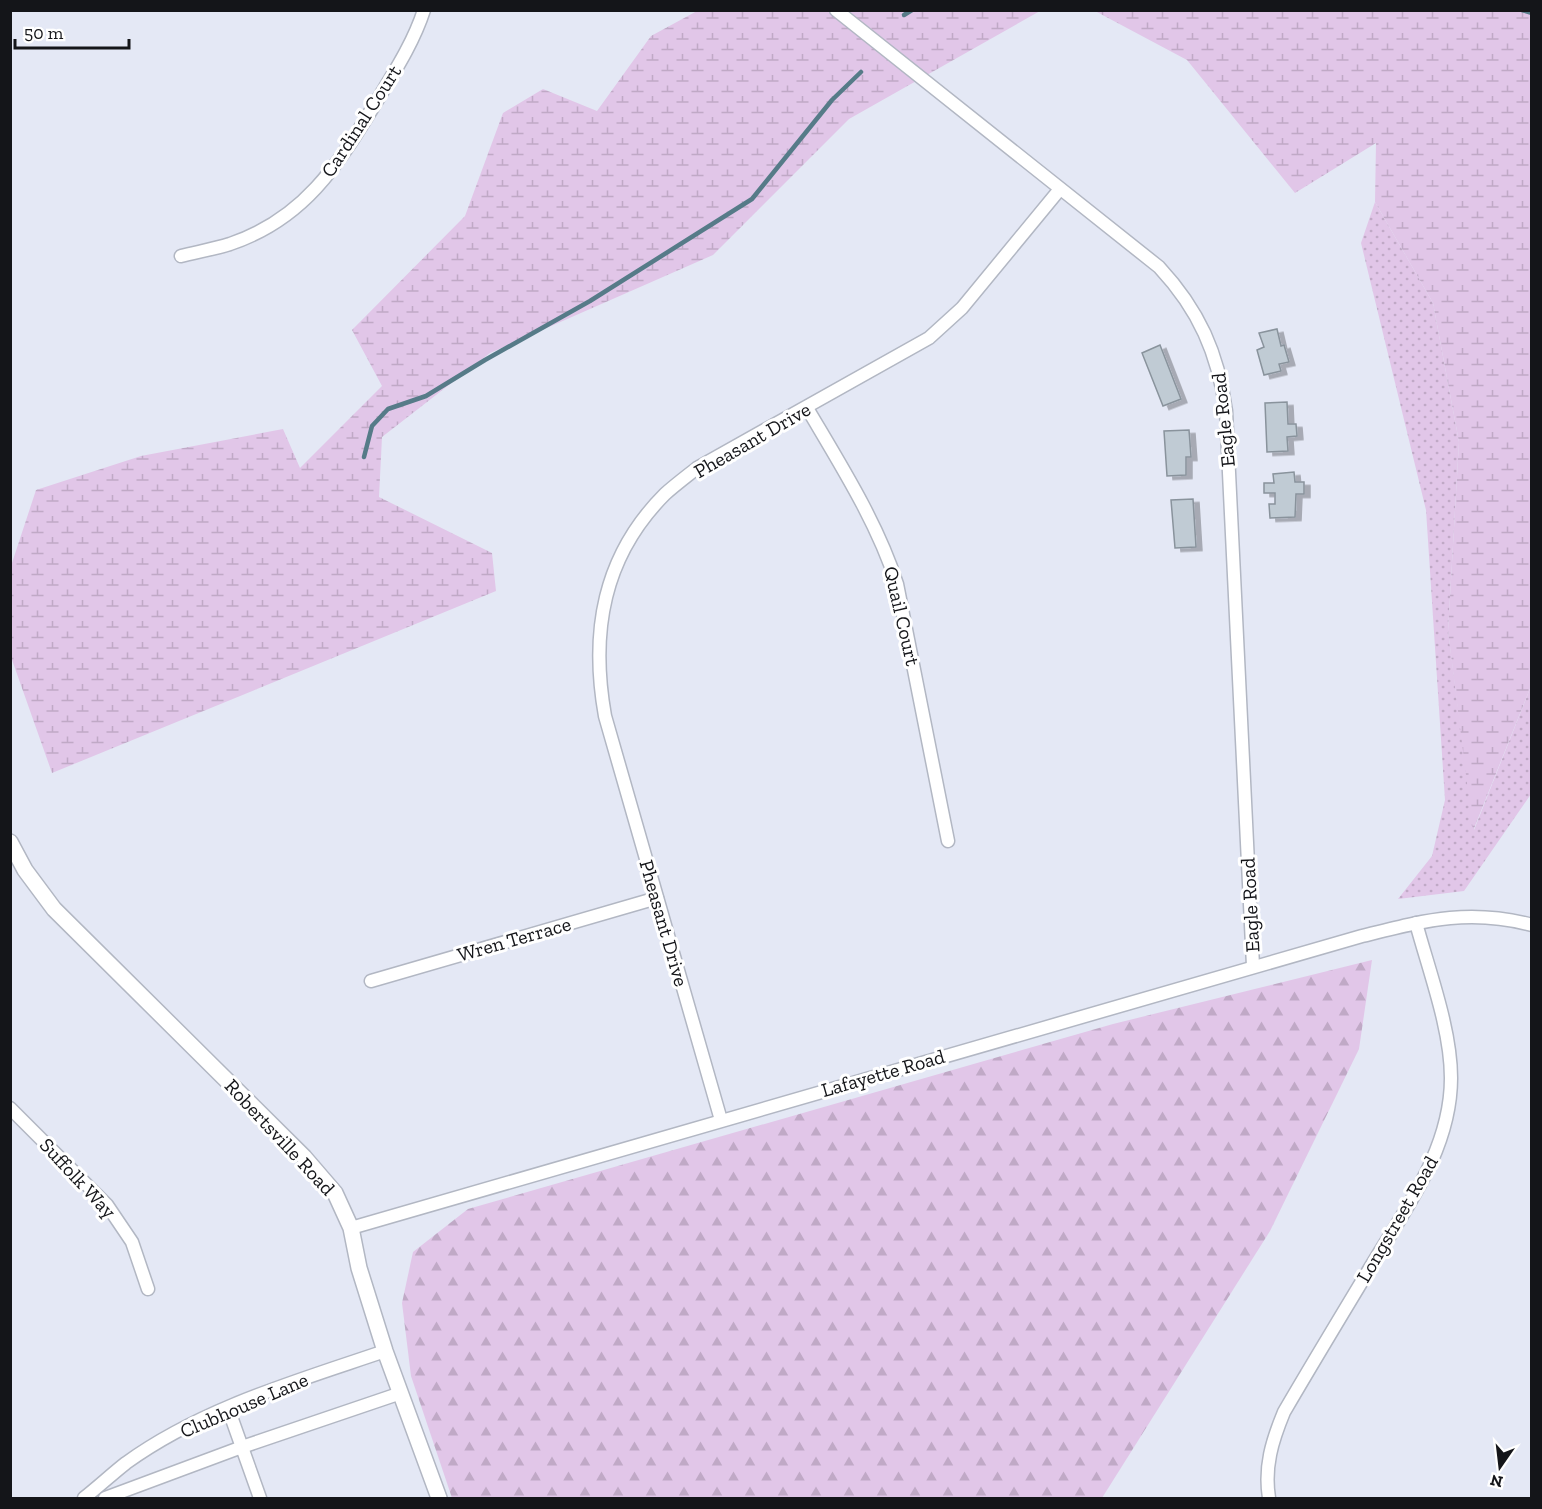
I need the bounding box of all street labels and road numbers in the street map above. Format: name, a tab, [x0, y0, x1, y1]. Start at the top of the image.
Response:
street label: Cardinal Court	[316, 60, 406, 182]
street label: Eagle Road	[1206, 372, 1240, 468]
street label: Pheasant Drive	[689, 397, 815, 483]
street label: Quail Court	[879, 564, 925, 669]
street label: Pheasant Drive	[634, 857, 694, 989]
street label: Eagle Road	[1236, 857, 1264, 953]
street label: Wren Terrace	[454, 911, 574, 967]
street label: Lafayette Road	[818, 1044, 948, 1102]
street label: Robertsville Road	[220, 1074, 340, 1200]
street label: Suffolk Way	[35, 1133, 122, 1224]
street label: Longstreet Road	[1351, 1152, 1443, 1286]
street label: Clubhouse Lane	[176, 1367, 312, 1443]

